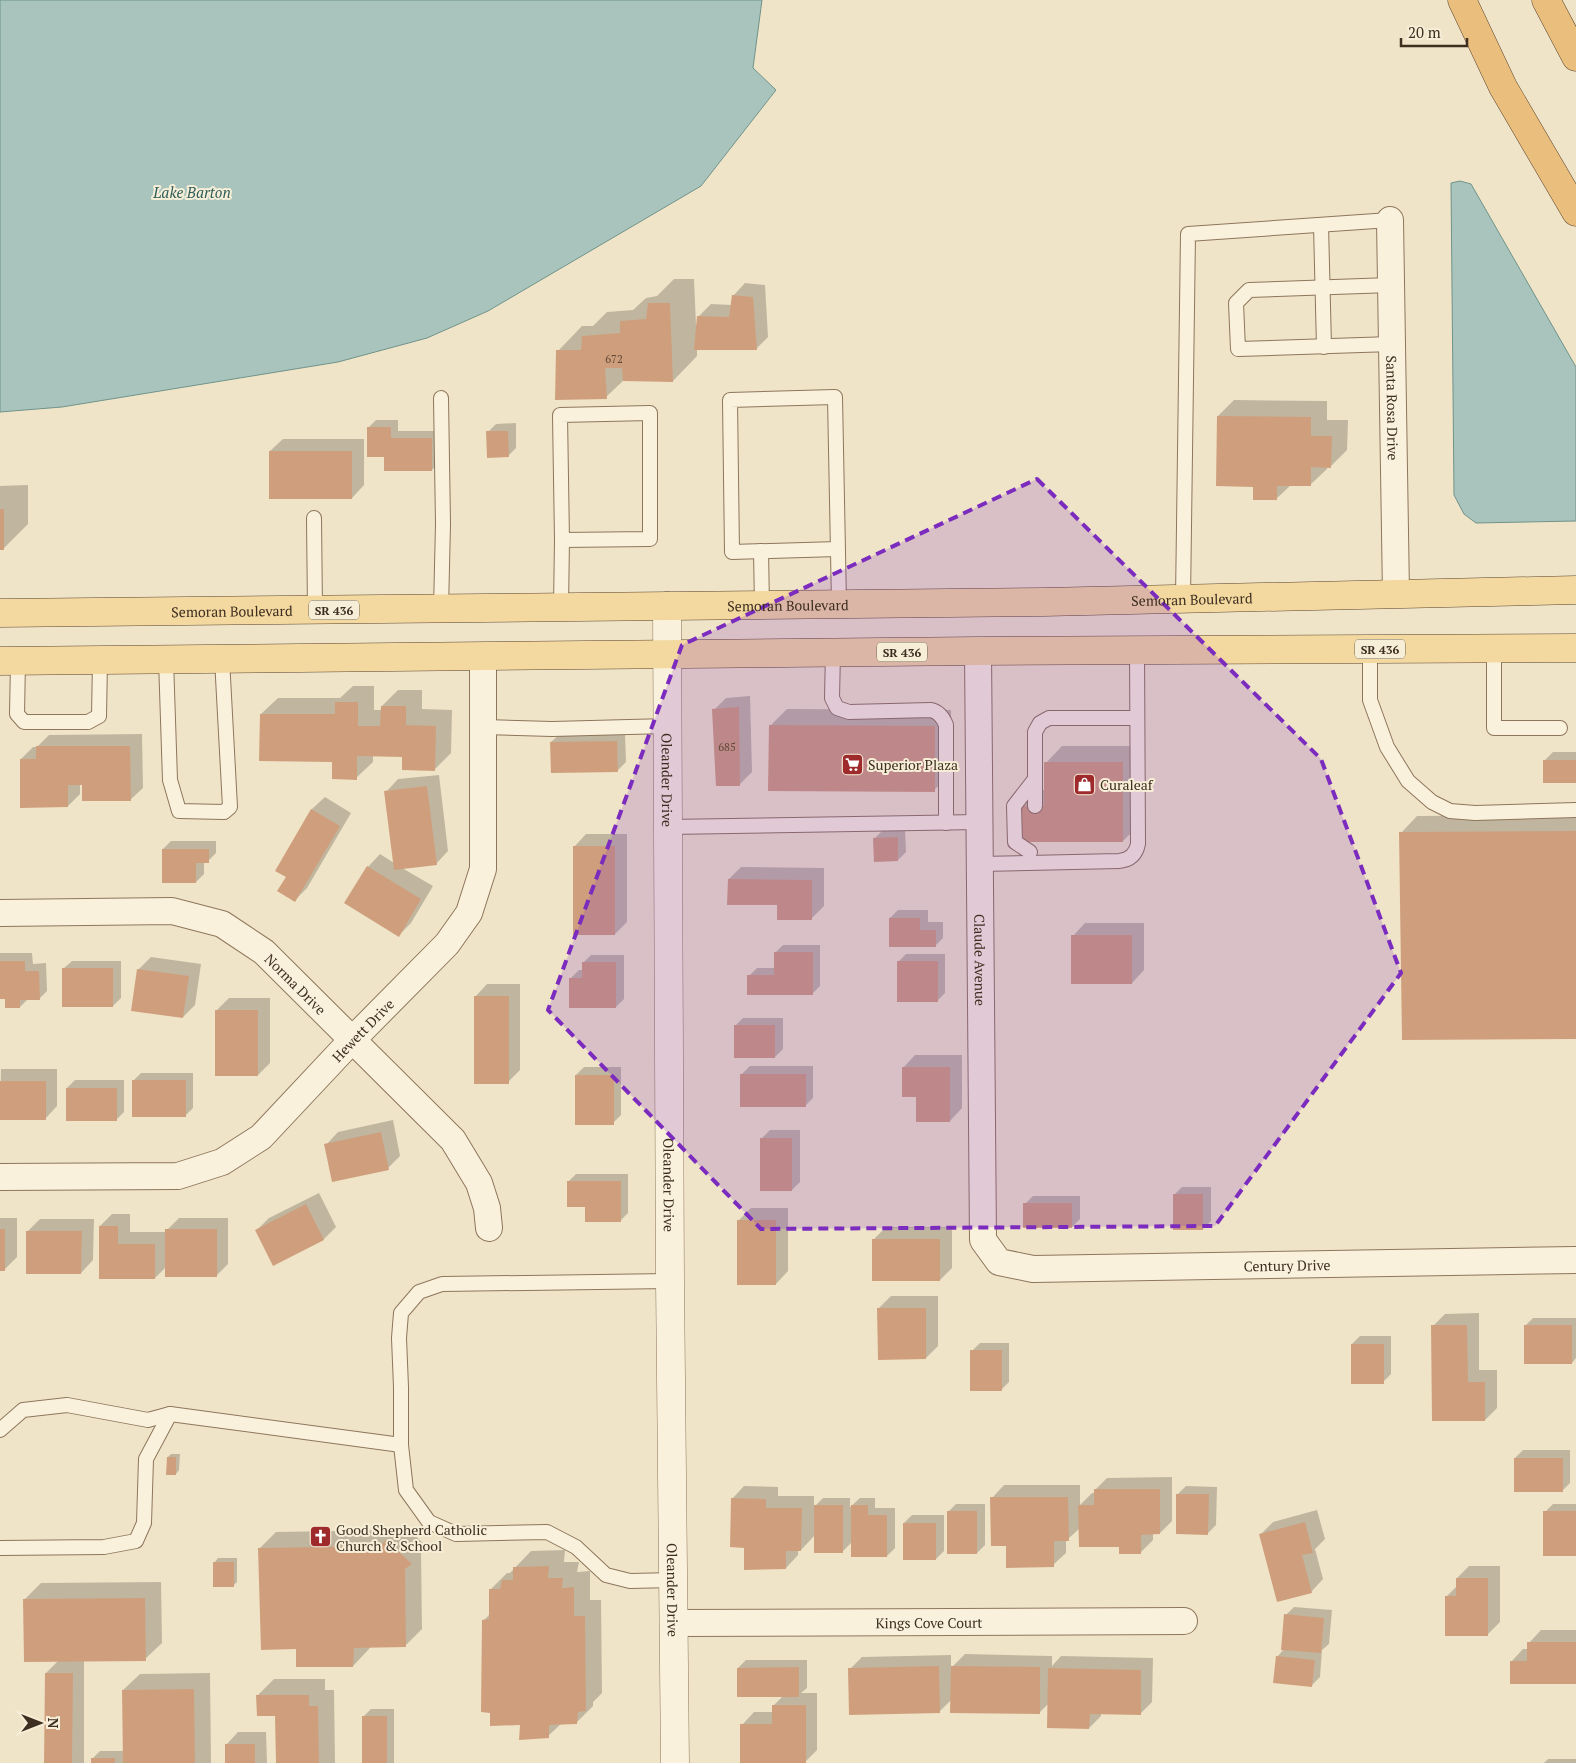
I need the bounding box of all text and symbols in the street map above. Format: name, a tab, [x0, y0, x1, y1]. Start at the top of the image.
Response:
scale bar	[1401, 15, 1467, 47]
text: 20 m	[1408, 22, 1441, 42]
water label: Lake Barton	[152, 182, 231, 202]
house number: 672	[605, 352, 623, 366]
street label: Santa Rosa Drive	[1383, 355, 1403, 461]
street label: Semoran Boulevard	[1131, 588, 1253, 610]
street label: Semoran Boulevard	[727, 595, 849, 615]
street label: Semoran Boulevard	[171, 600, 293, 621]
road number: SR 436	[309, 600, 359, 620]
road number: SR 436	[1355, 640, 1405, 659]
road number: SR 436	[877, 642, 927, 662]
street label: Oleander Drive	[658, 733, 677, 827]
house number: 685	[718, 740, 736, 754]
supermarket icon: Superior Plaza	[840, 752, 864, 776]
place label: Superior Plaza	[868, 755, 958, 774]
shop icon: Curaleaf	[1072, 772, 1096, 796]
place label: Curaleaf	[1100, 775, 1154, 794]
street label: Claude Avenue	[971, 914, 991, 1006]
street label: Norma Drive	[261, 949, 331, 1018]
street label: Hewett Drive	[327, 994, 398, 1066]
street label: Oleander Drive	[660, 1138, 679, 1232]
street label: Century Drive	[1243, 1255, 1331, 1275]
place label: Good Shepherd Catholic Church & School	[336, 1520, 487, 1555]
church icon: Good Shepherd Catholic Church & School	[308, 1525, 332, 1549]
street label: Oleander Drive	[663, 1543, 683, 1637]
street label: Kings Cove Court	[875, 1612, 983, 1632]
north arrow	[15, 1698, 65, 1748]
text: N	[44, 1718, 63, 1729]

